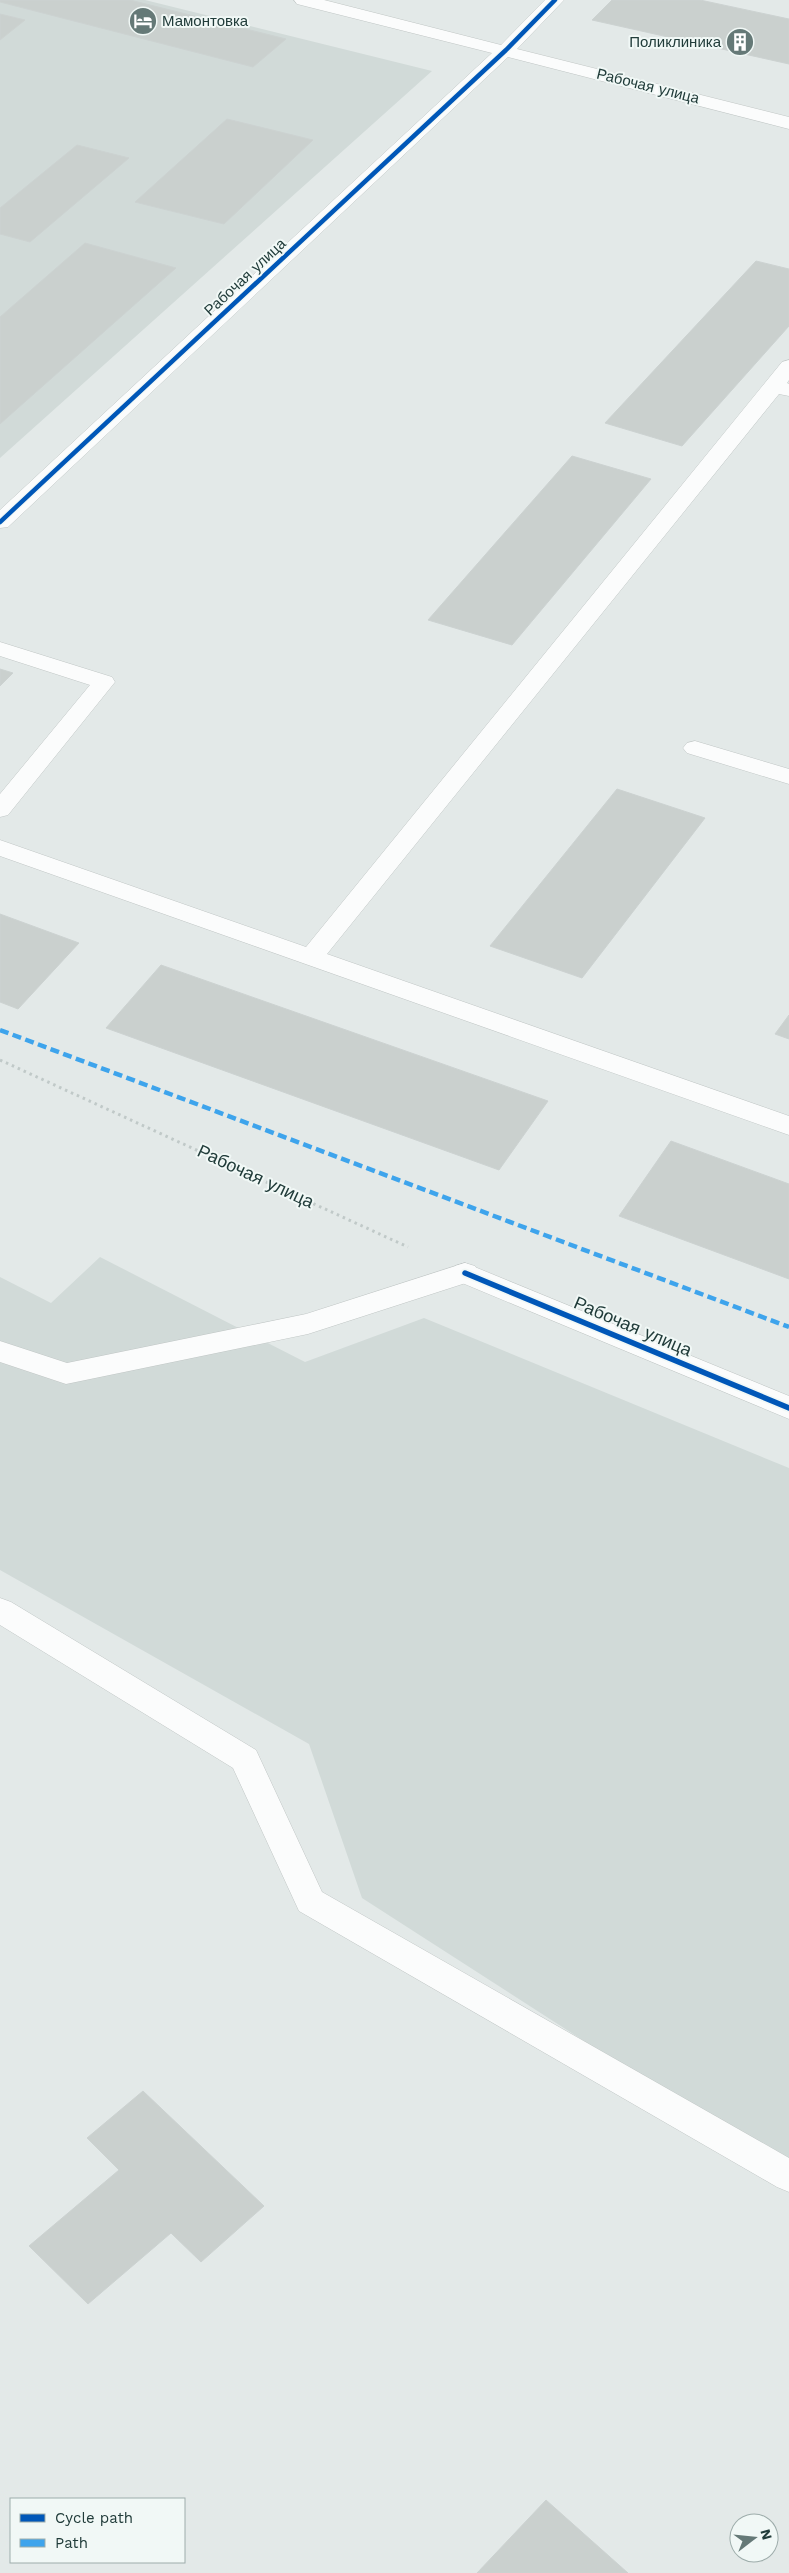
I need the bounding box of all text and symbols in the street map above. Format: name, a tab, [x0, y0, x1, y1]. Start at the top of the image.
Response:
hotel icon: Мамонтовка	[128, 6, 158, 36]
place label: Мамонтовка	[162, 12, 249, 30]
building icon: Поликлиника	[725, 27, 755, 57]
place label: Поликлиника	[629, 33, 722, 51]
street label: Рабочая улица	[595, 65, 702, 108]
street label: Рабочая улица	[200, 234, 290, 319]
street label: Рабочая улица	[194, 1140, 318, 1213]
street label: Рабочая улица	[571, 1292, 696, 1361]
legend	[10, 2498, 185, 2563]
text: Cycle path	[55, 2509, 133, 2527]
north arrow	[729, 2513, 779, 2563]
text: N	[757, 2527, 776, 2542]
text: Path	[55, 2534, 88, 2552]

